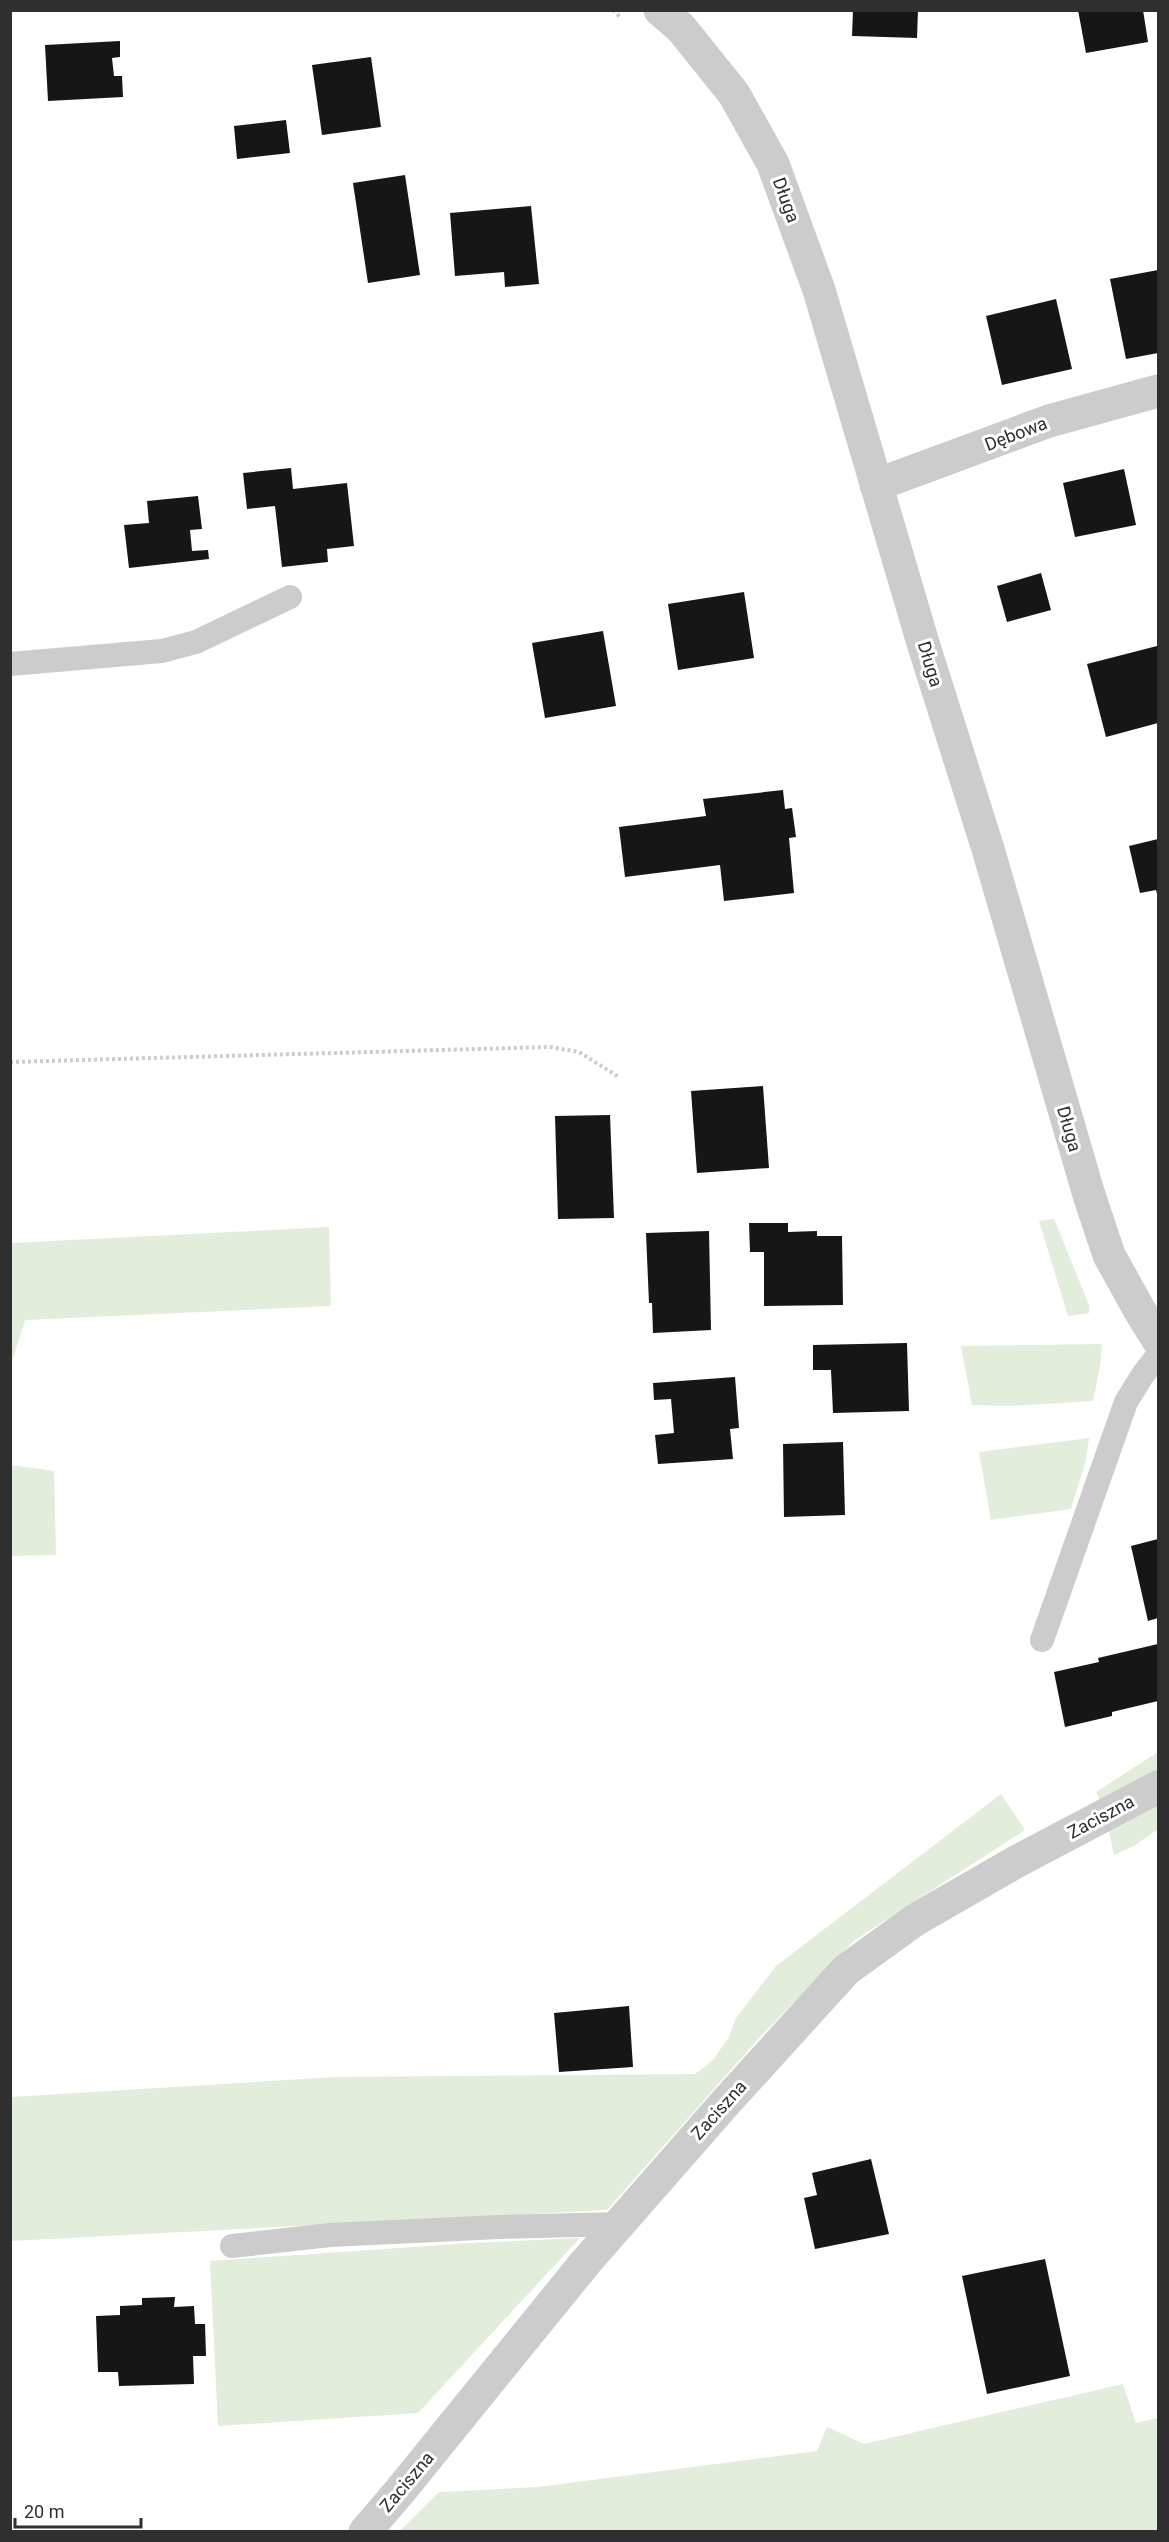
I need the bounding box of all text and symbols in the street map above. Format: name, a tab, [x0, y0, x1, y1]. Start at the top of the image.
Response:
street label: Długa	[769, 174, 804, 225]
street label: Dębowa	[982, 412, 1050, 455]
street label: Długa	[914, 639, 947, 689]
street label: Długa	[1053, 1104, 1086, 1154]
street label: Zaciszna	[1064, 1790, 1138, 1843]
street label: Zaciszna	[687, 2076, 751, 2144]
street label: Zaciszna	[375, 2447, 438, 2516]
scale bar	[15, 2491, 141, 2529]
text: 20 m	[24, 2501, 64, 2522]

